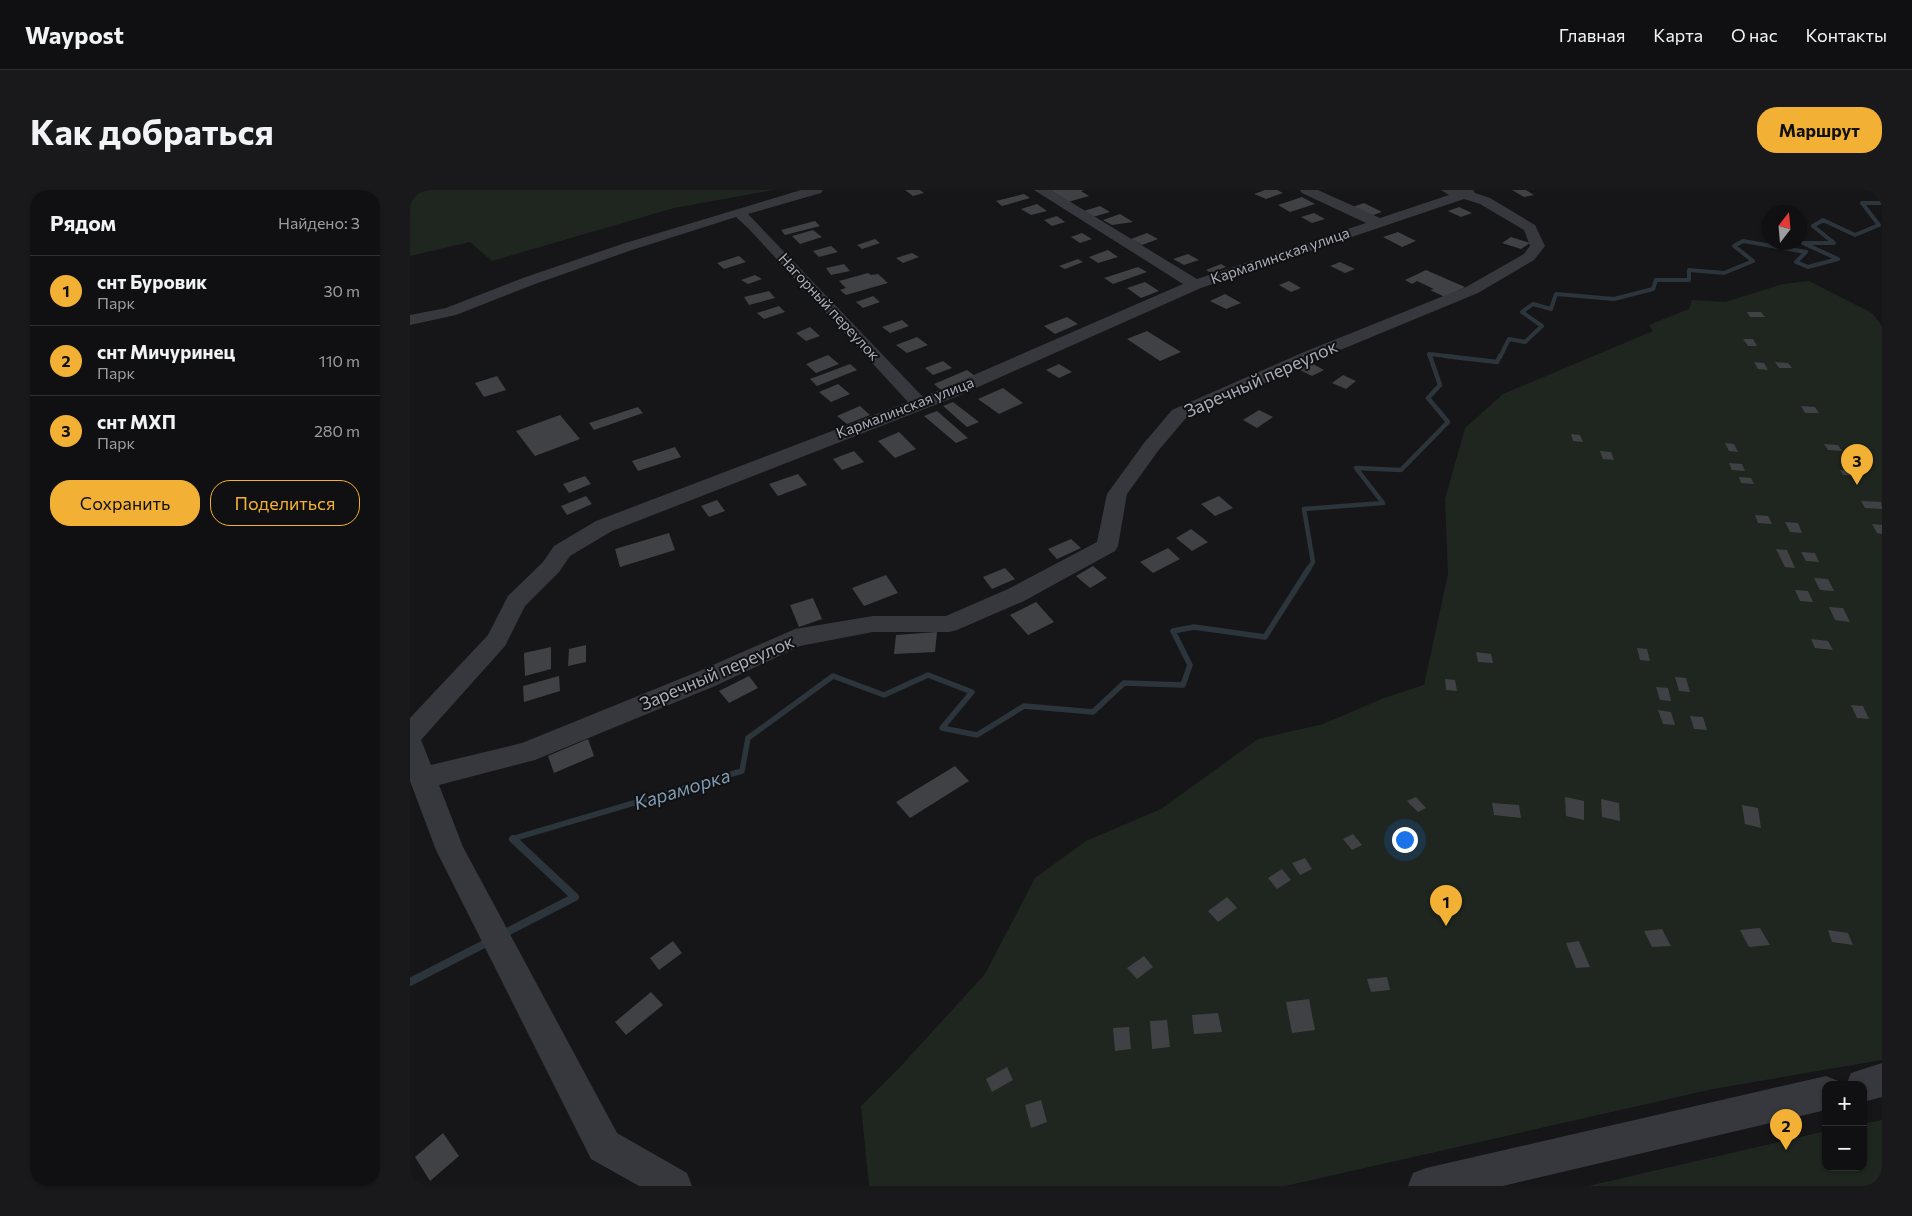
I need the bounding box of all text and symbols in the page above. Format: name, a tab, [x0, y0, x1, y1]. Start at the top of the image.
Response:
text: Waypost	[25, 20, 124, 49]
text: Главная	[1559, 24, 1625, 46]
text: Карта	[1653, 24, 1703, 46]
text: О нас	[1731, 24, 1778, 46]
text: Контакты	[1806, 24, 1887, 46]
button: Маршрут	[1757, 107, 1882, 153]
text: Как добраться	[30, 109, 274, 152]
north arrow	[1762, 205, 1807, 250]
text: Рядом	[50, 210, 116, 235]
text: Найдено: 3	[278, 213, 360, 232]
street label: Кармалинская улица	[1208, 223, 1352, 287]
street label: Нагорный переулок	[775, 249, 884, 364]
text: снт Буровик	[97, 270, 207, 293]
text: 1	[62, 281, 70, 300]
text: 30 m	[323, 281, 360, 300]
text: Парк	[97, 293, 135, 312]
street label: Заречный переулок	[1181, 334, 1341, 422]
text: снт Мичуринец	[97, 340, 235, 363]
text: 2	[61, 351, 71, 370]
text: 110 m	[319, 351, 360, 370]
text: Парк	[97, 363, 135, 382]
street label: Кармалинская улица	[833, 373, 976, 442]
text: снт МХП	[97, 410, 176, 433]
text: 3	[61, 421, 71, 440]
text: 280 m	[314, 421, 360, 440]
text: Парк	[97, 433, 135, 452]
pin: 3	[1841, 444, 1873, 485]
button: Сохранить	[50, 480, 200, 526]
button: Поделиться	[210, 480, 360, 526]
street label: Заречный переулок	[636, 630, 797, 715]
water label: Караморка	[631, 763, 733, 814]
your location	[1392, 827, 1418, 853]
pin: 1	[1430, 885, 1462, 926]
map controls	[1822, 1081, 1867, 1171]
button: +	[1822, 1081, 1867, 1126]
pin: 2	[1770, 1109, 1802, 1150]
button: −	[1822, 1126, 1867, 1171]

